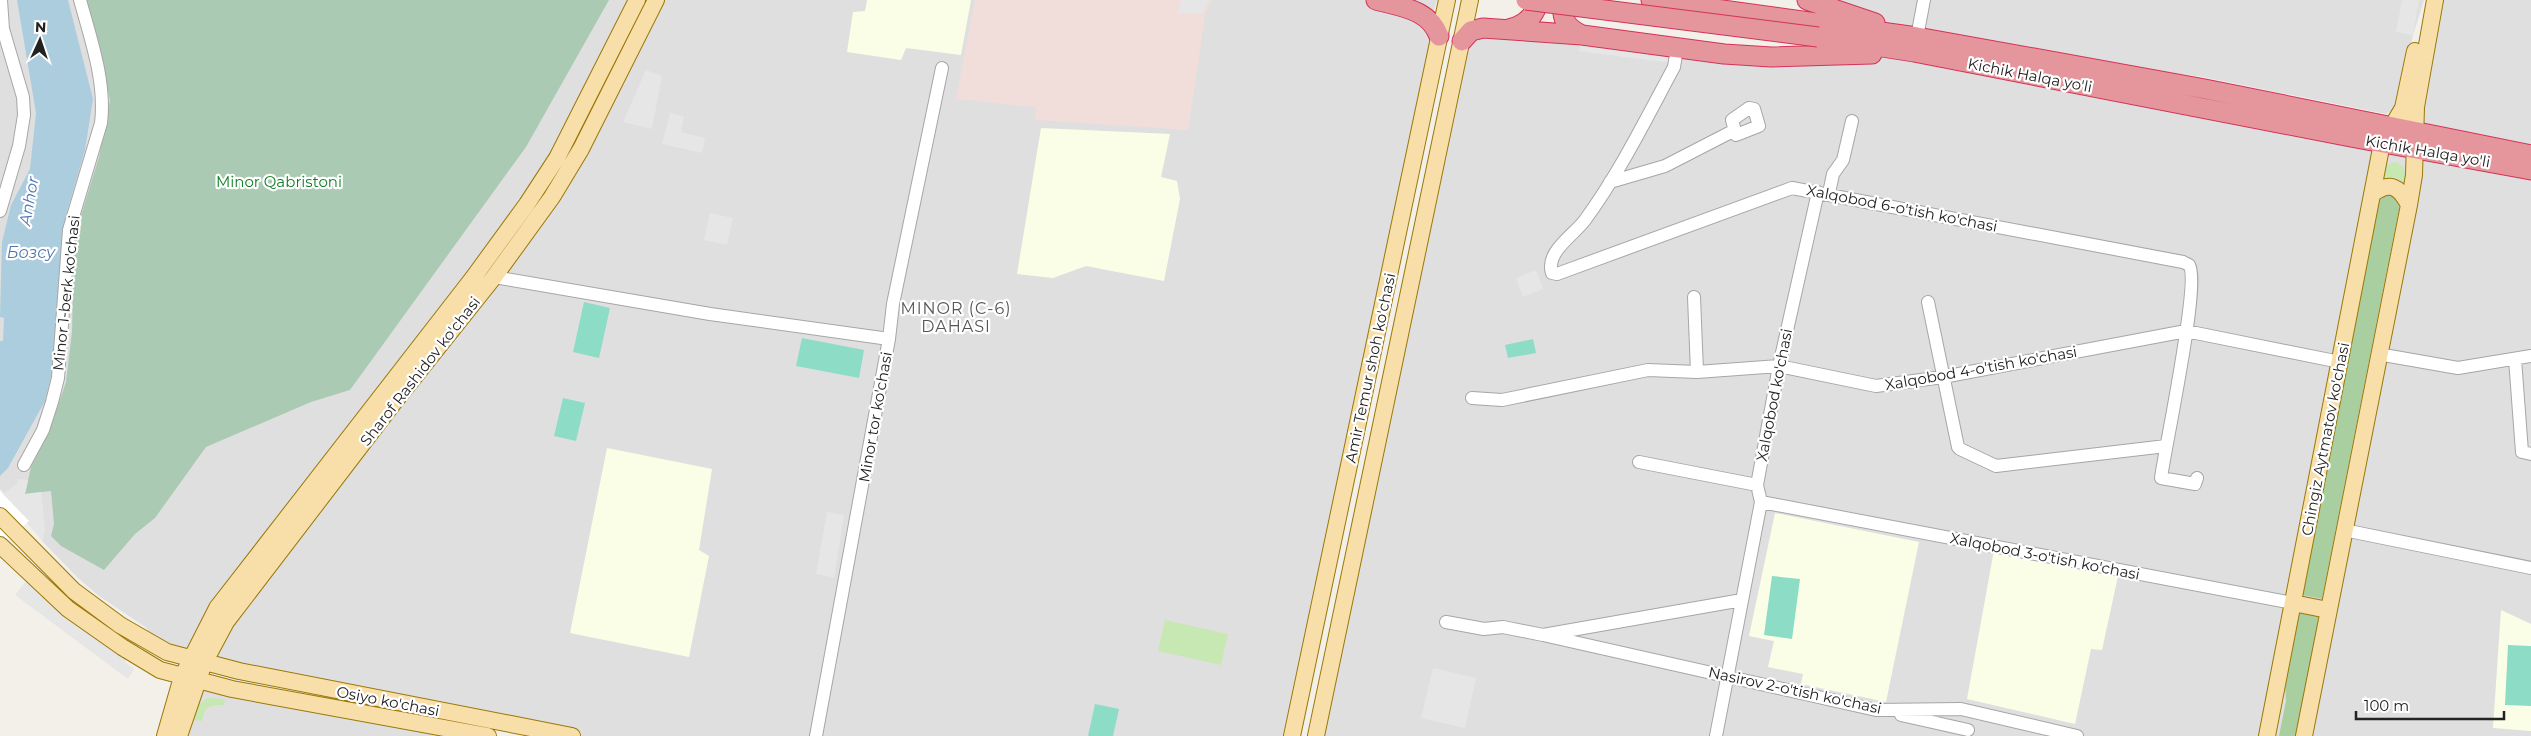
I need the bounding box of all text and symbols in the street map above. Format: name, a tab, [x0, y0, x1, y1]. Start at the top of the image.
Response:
north arrow	[15, 15, 65, 65]
text: N	[35, 18, 47, 36]
street label: Kichik Halqa yo'li	[1966, 54, 2094, 96]
street label: Kichik Halqa yo'li	[2364, 131, 2492, 171]
park label: Minor Qabristoni	[216, 172, 342, 191]
water label: Anhor	[15, 174, 43, 228]
street label: Xalqobod 6-o'tish ko'chasi	[1805, 180, 1999, 236]
street label: Minor 1-berk ko'chasi	[48, 214, 84, 372]
water label: Бозсу	[7, 243, 56, 262]
street label: Amir Temur shoh ko'chasi	[1341, 271, 1399, 465]
street label: Sharof Rashidov ko'chasi	[356, 293, 484, 449]
district label: MINOR (C-6) DAHASI	[900, 299, 1012, 336]
street label: Xalqobod ko'chasi	[1752, 327, 1796, 463]
street label: Chingiz Aytmatov ko'chasi	[2297, 341, 2353, 537]
street label: Xalqobod 4-o'tish ko'chasi	[1883, 342, 2079, 394]
street label: Minor tor ko'chasi	[854, 350, 896, 484]
street label: Xalqobod 3-o'tish ko'chasi	[1948, 528, 2142, 584]
street label: Nasirov 2-o'tish ko'chasi	[1707, 662, 1883, 718]
street label: Osiyo ko'chasi	[335, 682, 441, 720]
scale bar	[2356, 688, 2504, 720]
text: 100 m	[2364, 696, 2409, 715]

